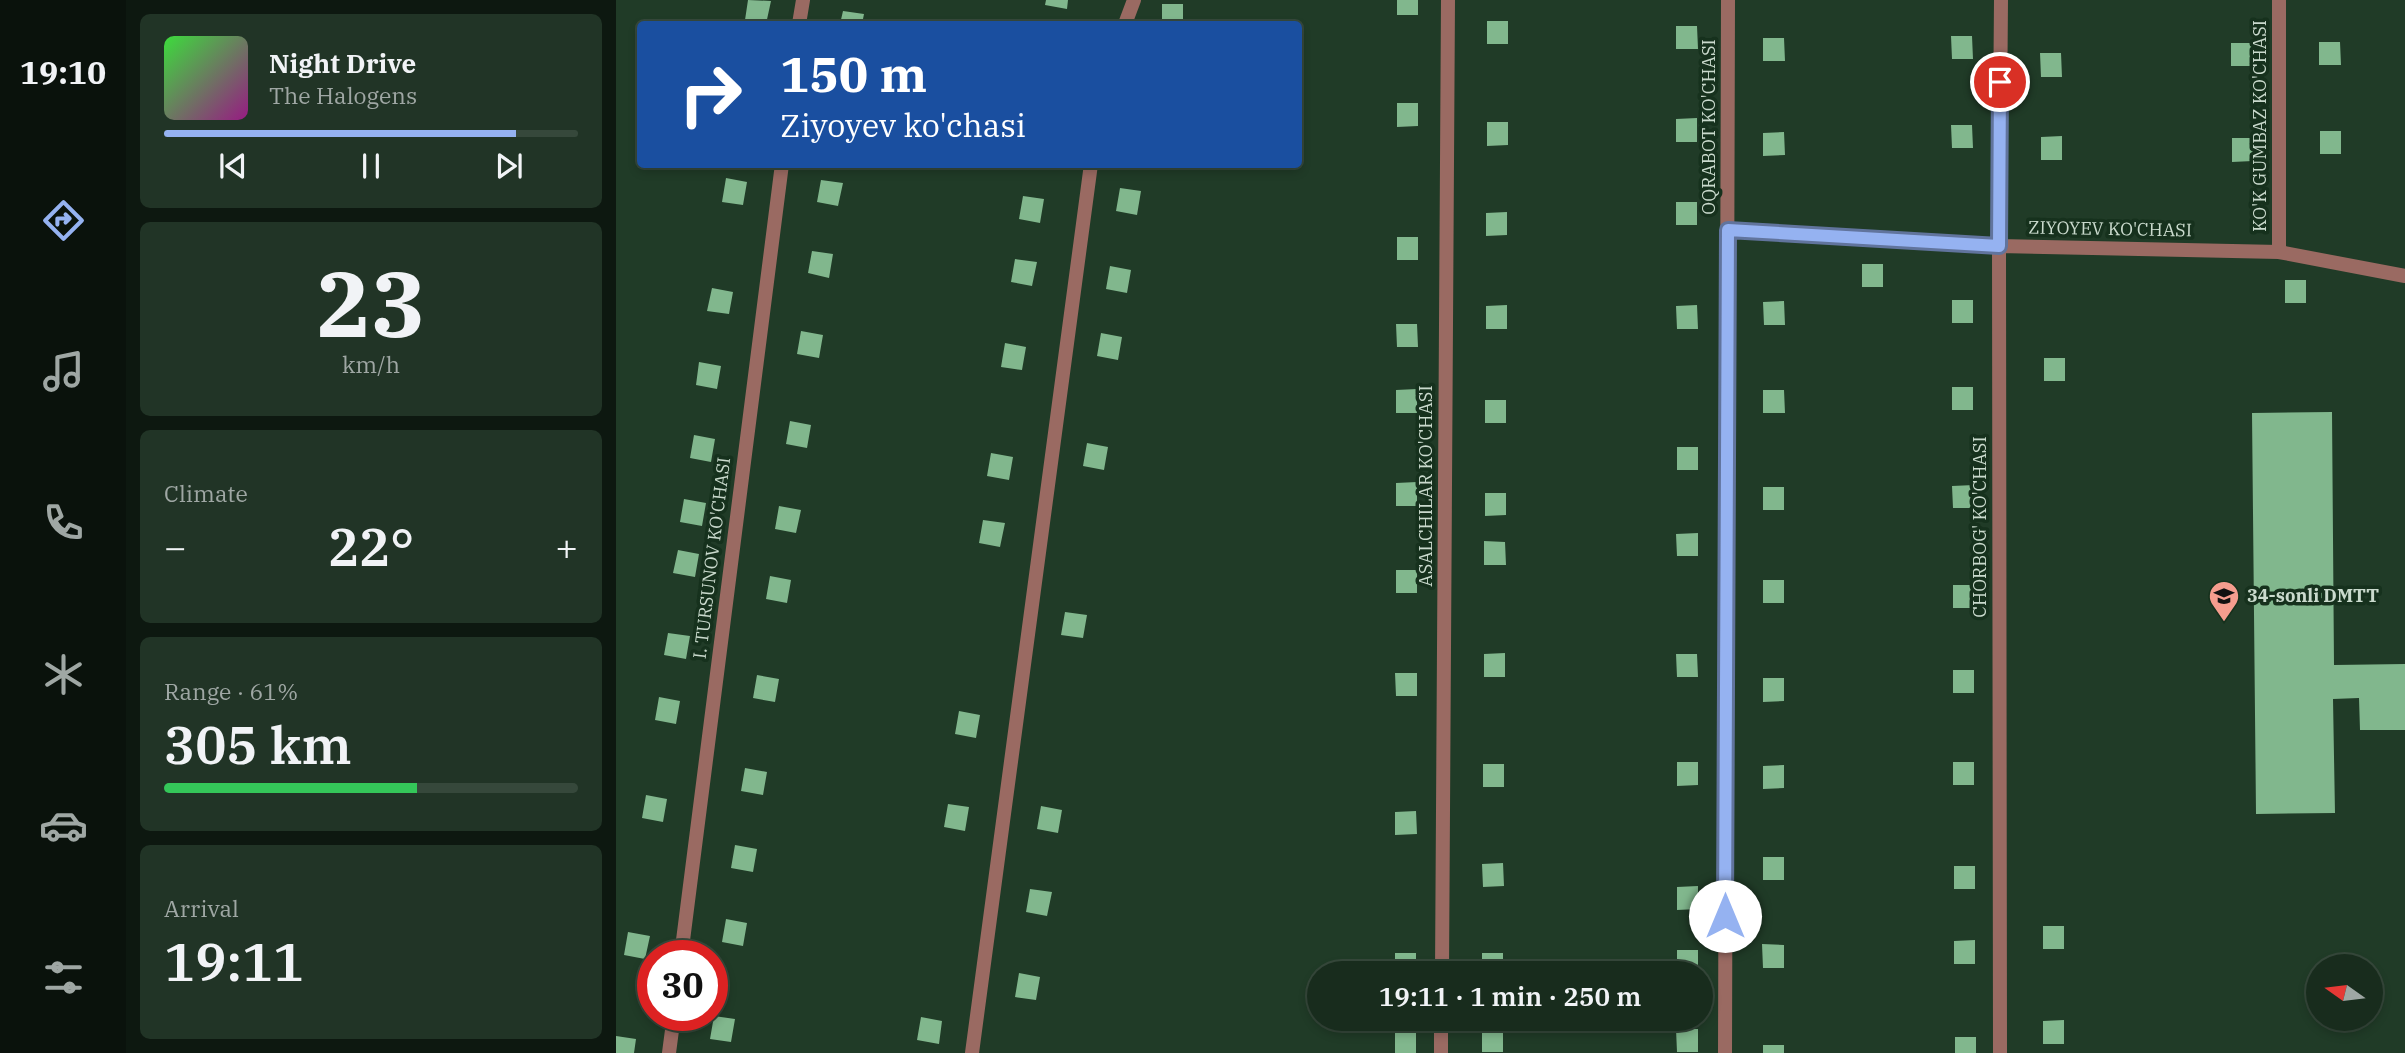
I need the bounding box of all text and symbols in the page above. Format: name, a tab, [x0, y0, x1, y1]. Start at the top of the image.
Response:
street label: KO'K GUMBAZ KO'CHASI	[2248, 20, 2271, 232]
street label: OQRABOT KO'CHASI	[1697, 39, 1720, 215]
text: 150 m	[780, 42, 927, 105]
text: Night Drive	[269, 46, 416, 80]
icon: right	[665, 49, 756, 140]
text: 19:10	[20, 51, 106, 93]
pin	[1970, 52, 2030, 112]
icon: arrive	[1981, 63, 2019, 101]
text: The Halogens	[269, 80, 417, 110]
text: Ziyoyev ko'chasi	[780, 104, 1026, 146]
icon: previous	[214, 147, 252, 185]
icon: pause	[352, 147, 390, 185]
icon: next	[490, 147, 528, 185]
icon: directions	[39, 196, 88, 245]
street label: ZIYOYEV KO'CHASI	[2028, 216, 2192, 241]
text: 23	[316, 244, 426, 362]
icon: music	[39, 347, 88, 396]
text: km/h	[342, 349, 400, 379]
street label: ASALCHILAR KO'CHASI	[1414, 385, 1437, 587]
street label: CHORBOG' KO'CHASI	[1968, 436, 1991, 618]
street label: I. TURSUNOV KO'CHASI	[688, 456, 735, 660]
text: Climate	[164, 478, 248, 508]
icon: phone	[39, 498, 88, 547]
text: 22°	[328, 513, 414, 580]
text: −	[164, 522, 187, 571]
text: +	[555, 522, 578, 571]
school or university icon: 34-sonli DMTT	[2207, 579, 2241, 623]
place label: 34-sonli DMTT	[2247, 584, 2379, 607]
icon: climate	[39, 650, 88, 699]
text: Range · 61%	[164, 676, 298, 706]
text: 305 km	[164, 711, 352, 778]
icon: car	[39, 801, 88, 850]
position arrow	[1688, 879, 1762, 953]
text: Arrival	[164, 893, 239, 923]
text: 19:11	[164, 928, 304, 995]
speed limit sign: 30	[637, 940, 728, 1031]
icon: filters	[39, 953, 88, 1002]
north arrow	[2306, 954, 2384, 1031]
map controls	[2306, 954, 2383, 1031]
text: 19:11 · 1 min · 250 m	[1379, 979, 1641, 1013]

